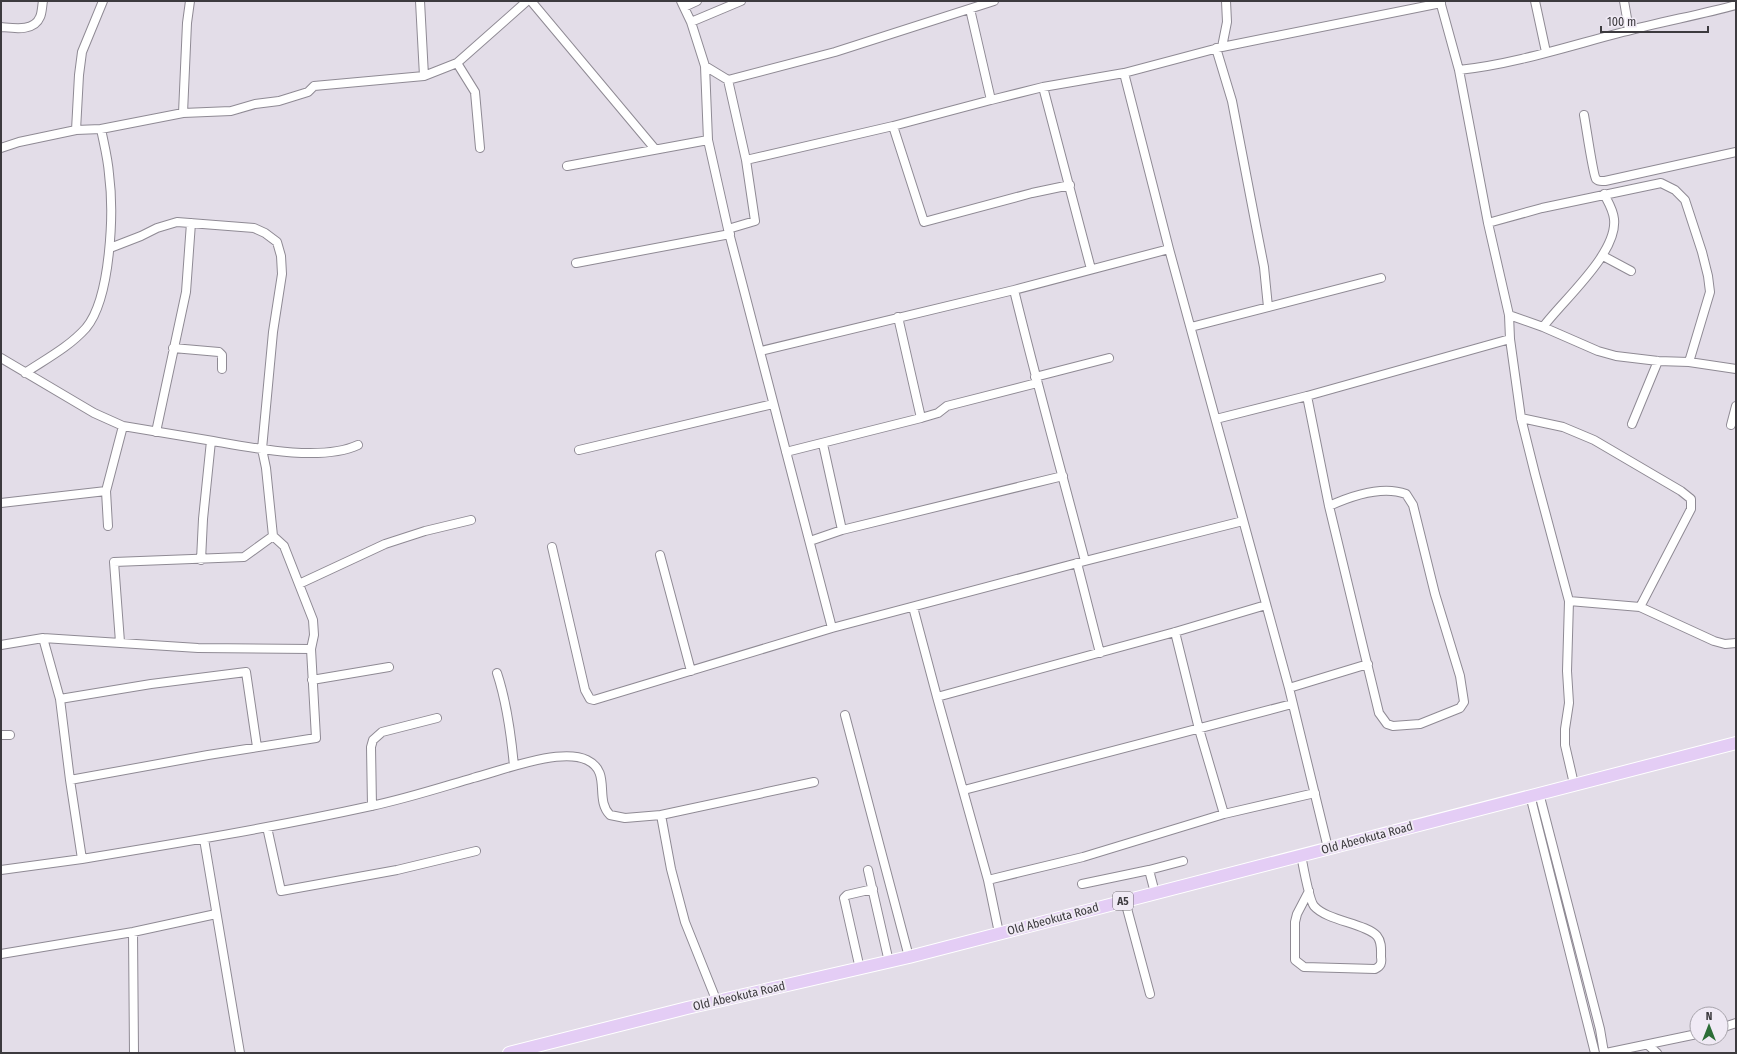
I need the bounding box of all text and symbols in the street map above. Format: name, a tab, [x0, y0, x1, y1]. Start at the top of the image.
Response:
scale bar	[1601, 8, 1708, 34]
text: 100 m	[1607, 15, 1636, 29]
street label: Old Abeokuta Road	[1320, 819, 1414, 857]
road number: A5	[1113, 892, 1133, 910]
street label: Old Abeokuta Road	[1006, 900, 1100, 938]
street label: Old Abeokuta Road	[692, 979, 786, 1013]
north arrow	[1689, 1006, 1729, 1046]
text: N	[1706, 1010, 1712, 1023]

